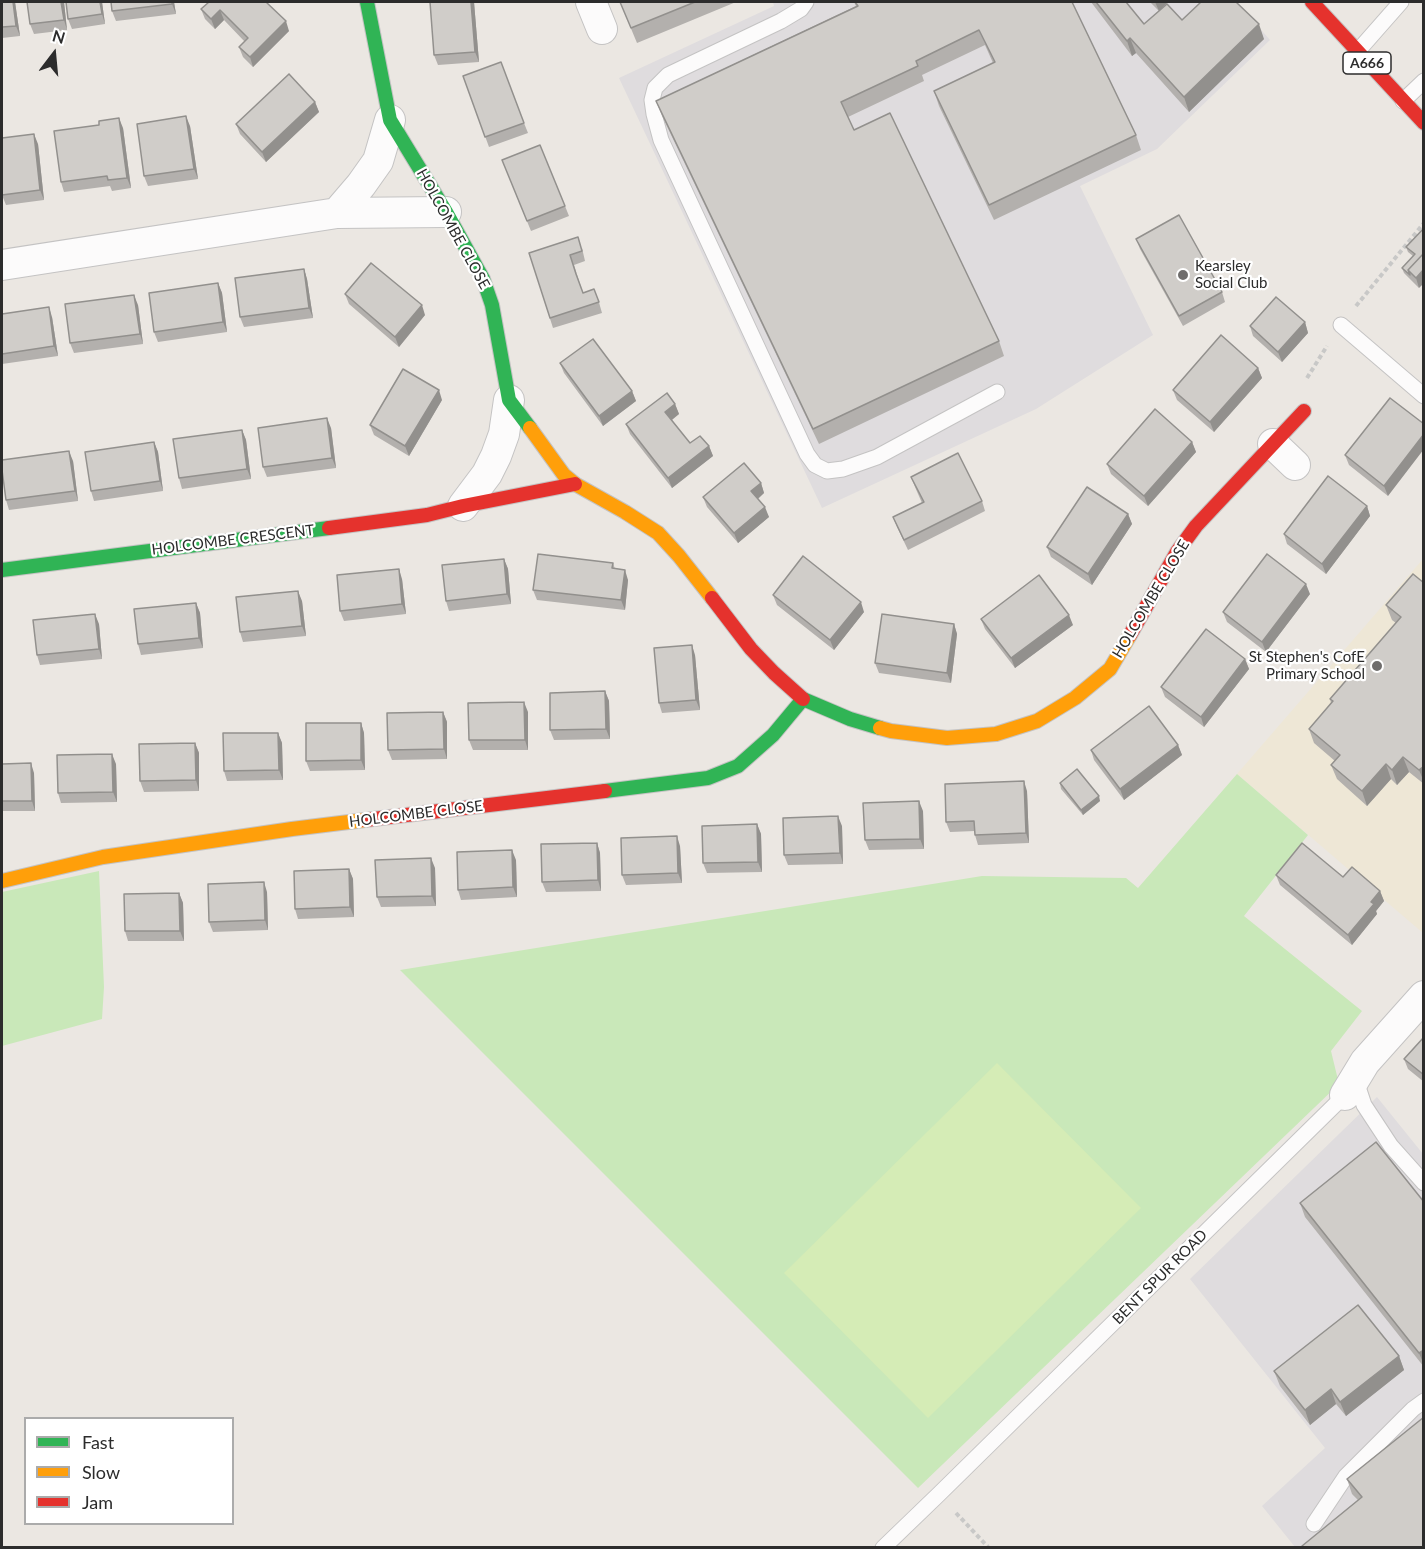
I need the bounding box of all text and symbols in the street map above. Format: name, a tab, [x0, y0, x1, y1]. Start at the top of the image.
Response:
north arrow	[24, 24, 84, 84]
text: N	[51, 25, 68, 47]
road number: A666	[1343, 52, 1391, 74]
street label: HOLCOMBE CLOSE	[412, 166, 494, 292]
place label: Kearsley Social Club	[1195, 257, 1268, 292]
marker: Kearsley Social Club	[1176, 268, 1190, 282]
street label: HOLCOMBE CRESCENT	[151, 521, 315, 559]
street label: HOLCOMBE CLOSE	[1109, 537, 1193, 661]
place label: St Stephen's CofE Primary School	[1249, 648, 1365, 683]
marker: St Stephen's CofE Primary School	[1370, 659, 1384, 673]
street label: HOLCOMBE CLOSE	[348, 797, 484, 831]
street label: BENT SPUR ROAD	[1109, 1226, 1211, 1328]
legend	[24, 1417, 234, 1525]
text: Fast	[82, 1431, 114, 1453]
text: Slow	[82, 1461, 120, 1483]
text: Jam	[82, 1491, 113, 1513]

